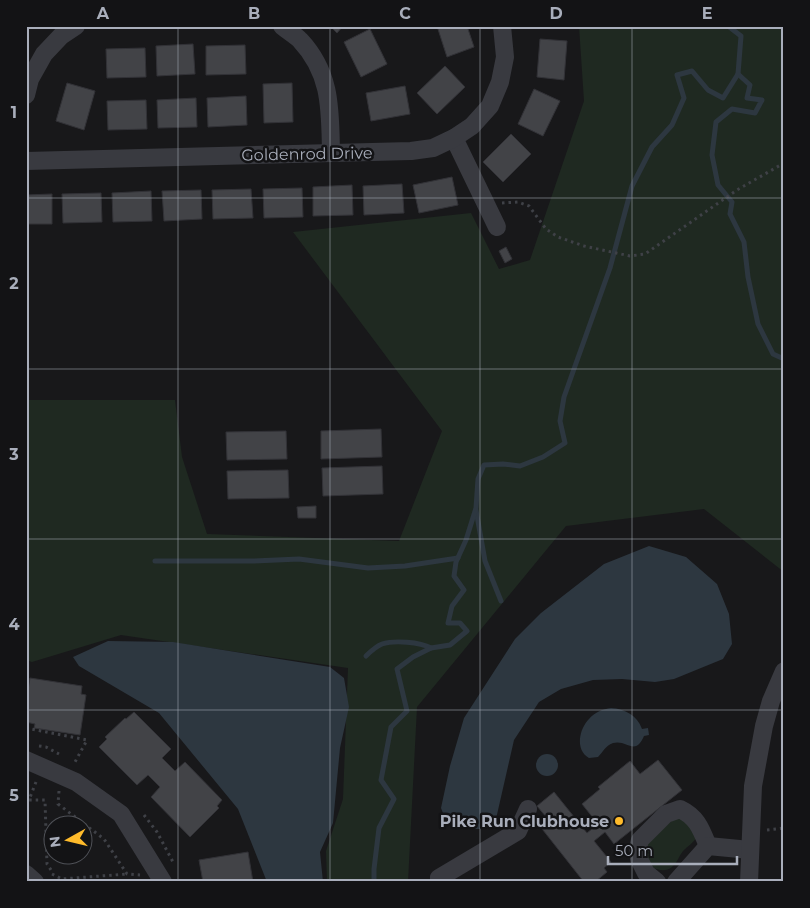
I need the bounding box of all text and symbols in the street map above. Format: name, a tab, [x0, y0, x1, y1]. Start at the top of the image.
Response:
text: A	[96, 4, 110, 23]
text: B	[248, 4, 260, 23]
text: C	[399, 4, 411, 23]
text: D	[549, 4, 563, 23]
text: E	[702, 4, 712, 23]
text: 1	[11, 103, 17, 122]
street label: Goldenrod Drive	[241, 143, 373, 165]
text: 2	[9, 274, 19, 293]
text: 3	[8, 445, 19, 464]
text: 4	[8, 615, 20, 634]
text: 5	[9, 786, 19, 805]
place label: Pike Run Clubhouse	[440, 812, 609, 831]
marker: Pike Run Clubhouse	[613, 815, 625, 827]
north arrow	[42, 816, 92, 866]
scale bar	[608, 833, 736, 865]
text: N	[45, 835, 65, 849]
text: 50 m	[615, 841, 653, 860]

